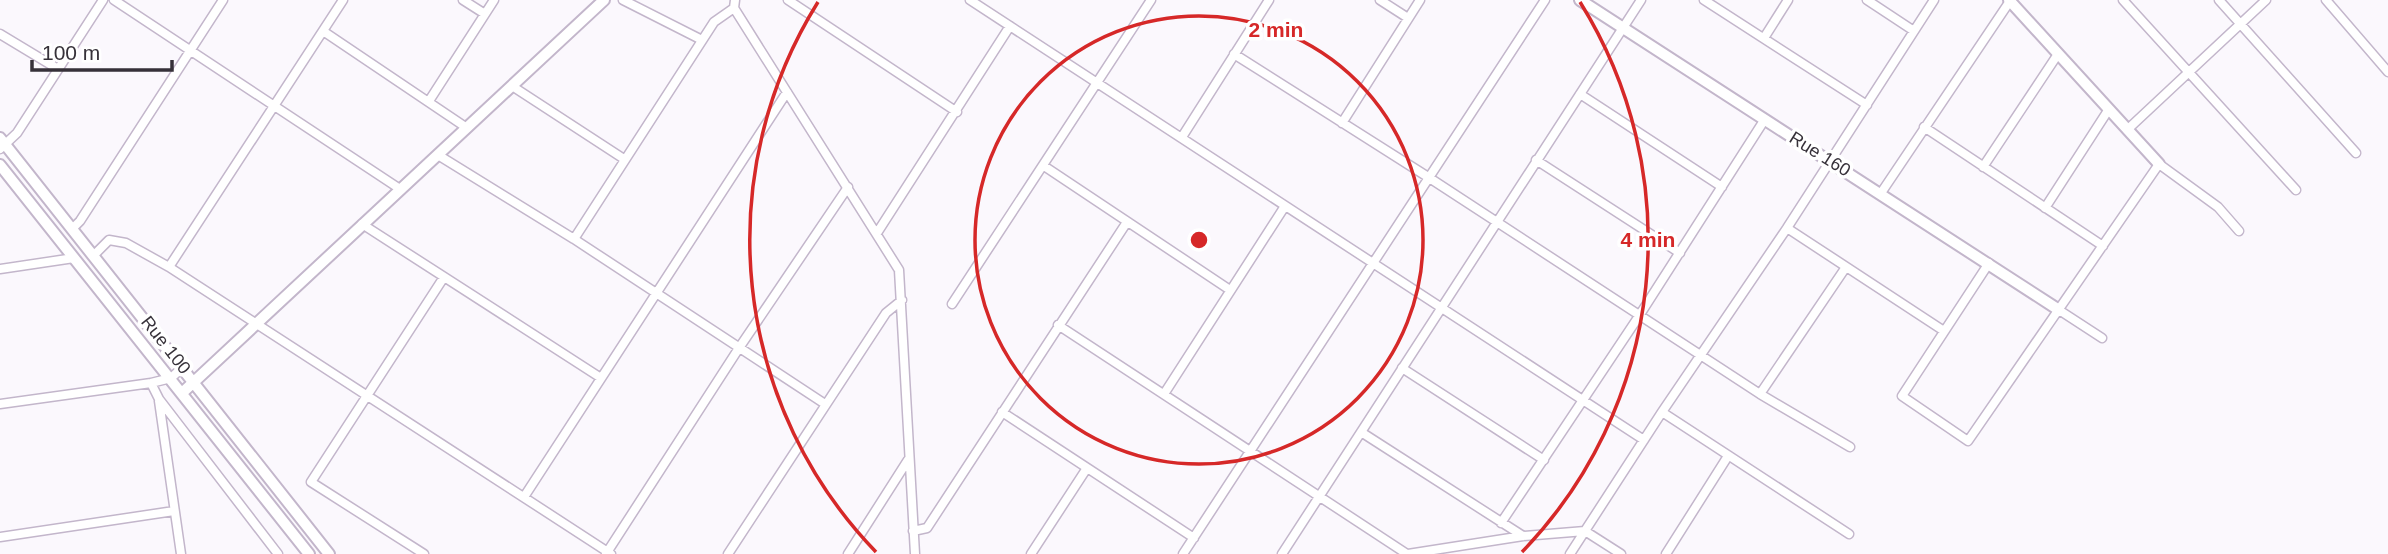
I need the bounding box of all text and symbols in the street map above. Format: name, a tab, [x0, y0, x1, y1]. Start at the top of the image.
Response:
text: 2 min	[1249, 18, 1303, 41]
scale bar	[32, 28, 172, 72]
text: 100 m	[42, 41, 100, 64]
street label: Rue 160	[1786, 127, 1854, 181]
centre of rings	[1187, 228, 1211, 252]
text: 4 min	[1621, 228, 1675, 251]
street label: Rue 100	[137, 312, 195, 378]

